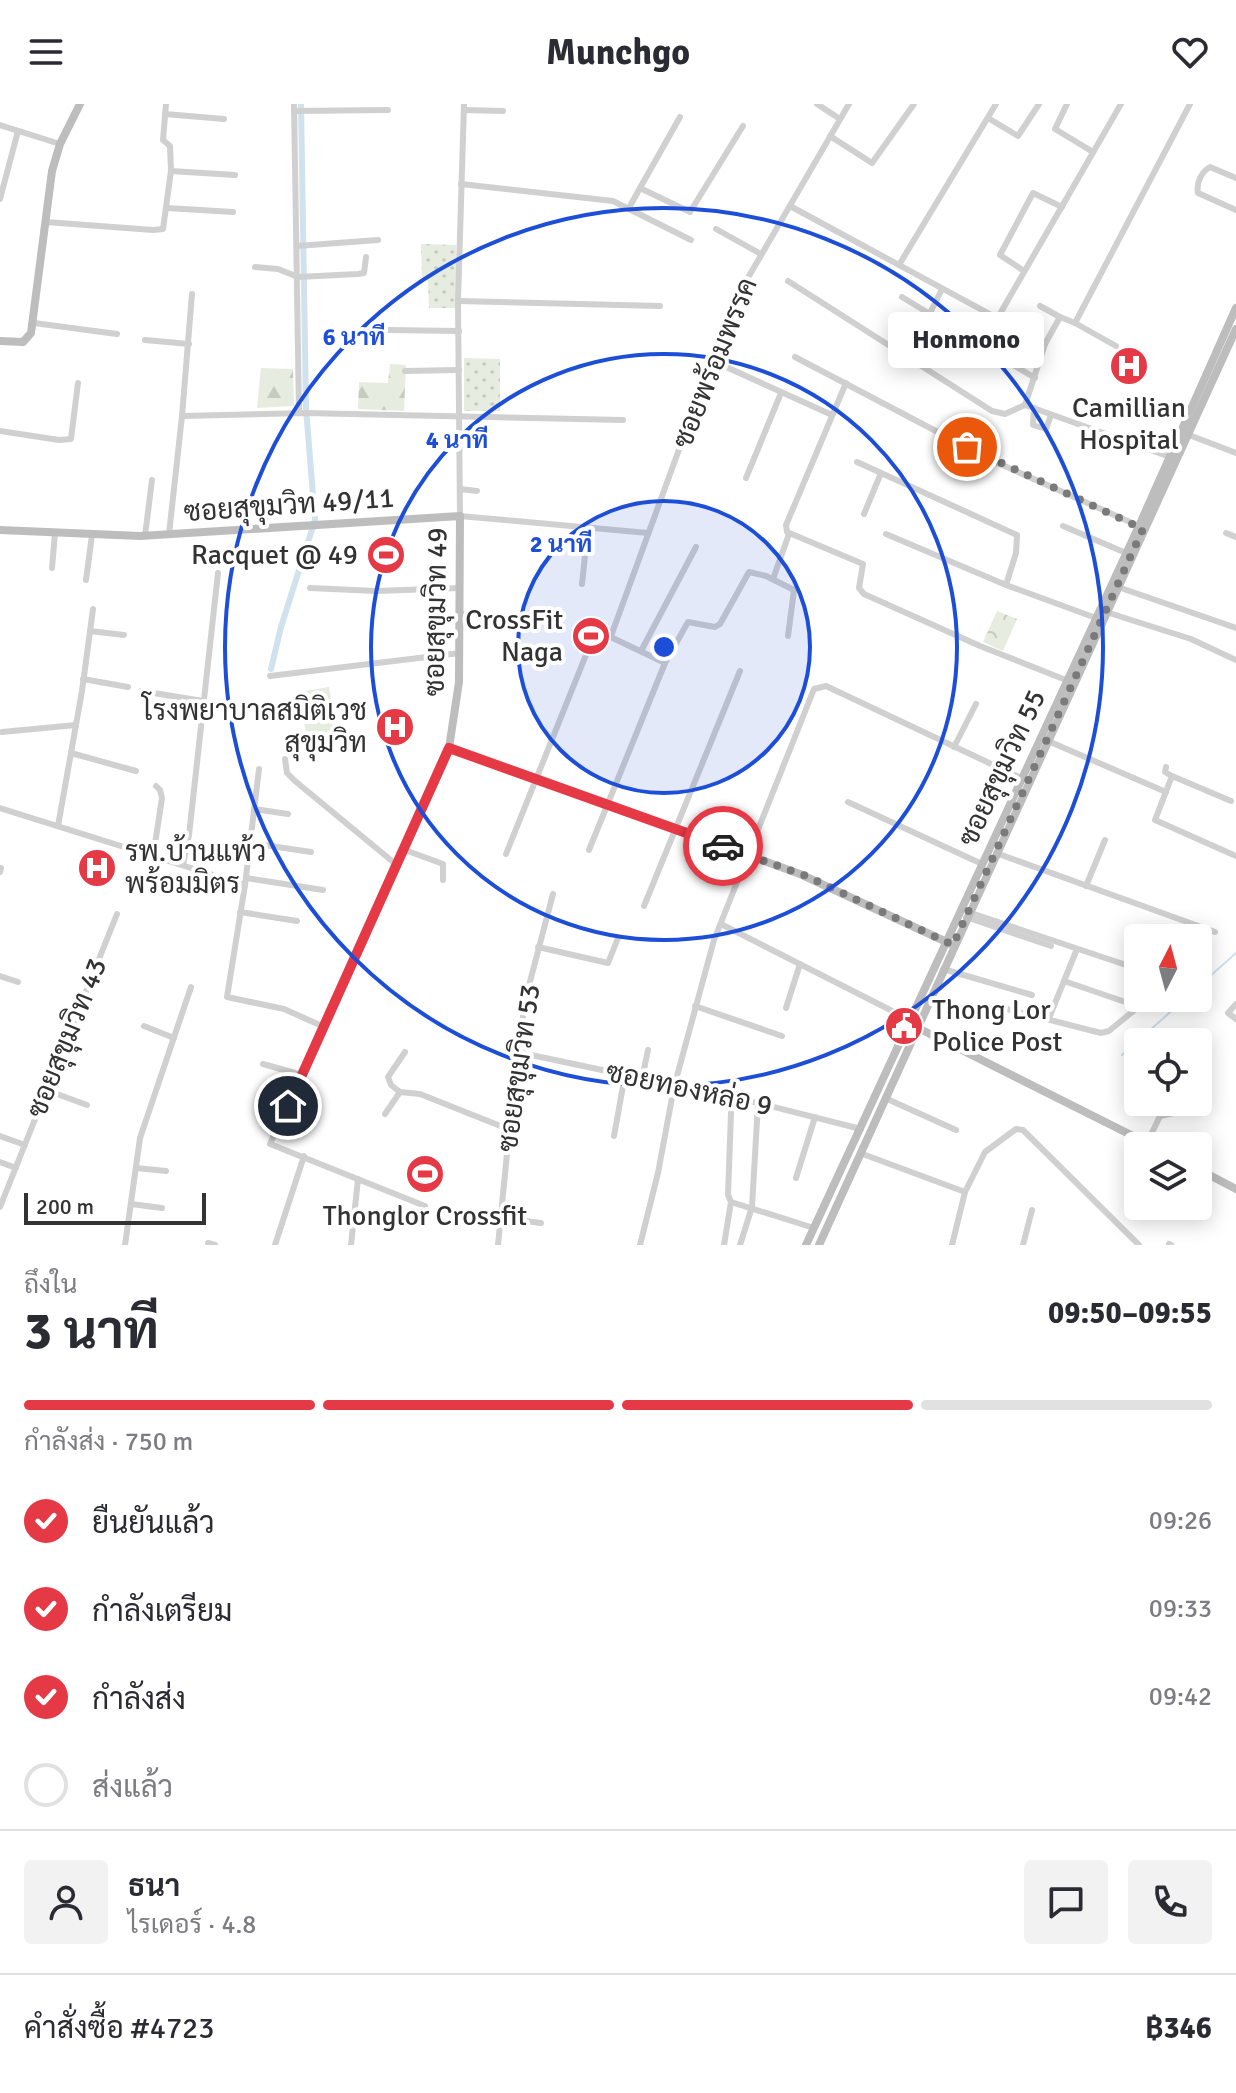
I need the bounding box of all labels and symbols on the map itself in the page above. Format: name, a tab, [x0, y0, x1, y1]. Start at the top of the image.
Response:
street label: ซอยพร้อมพรรค	[663, 272, 765, 453]
callout: Honmono	[889, 311, 1045, 367]
text: 6 นาที	[323, 322, 385, 352]
hospital icon: Camillian Hospital	[1108, 345, 1150, 387]
place label: Camillian Hospital	[1072, 391, 1186, 457]
pin	[933, 413, 1001, 481]
text: 4 นาที	[426, 425, 488, 455]
street label: ซอยสุขุมวิท 49/11	[183, 481, 396, 531]
street label: ซอยสุขุมวิท 49	[418, 527, 456, 697]
text: 2 นาที	[530, 529, 592, 559]
sports icon: Racquet @ 49	[365, 534, 407, 576]
place label: Racquet @ 49	[191, 538, 358, 572]
place label: CrossFit Naga	[465, 603, 563, 669]
sports icon: CrossFit Naga	[570, 615, 612, 657]
centre of rings	[650, 633, 678, 661]
street label: ซอยสุขุมวิท 55	[951, 684, 1055, 853]
place label: โรงพยาบาลสมิติเวช สุขุมวิท	[140, 691, 367, 762]
hospital icon: โรงพยาบาลสมิติเวช สุขุมวิท	[374, 706, 416, 748]
courier	[683, 806, 763, 886]
place label: รพ.บ้านแพ้ว พร้อมมิตร	[125, 833, 266, 901]
hospital icon: รพ.บ้านแพ้ว พร้อมมิตร	[76, 847, 118, 889]
north arrow	[1124, 924, 1212, 1012]
street label: ซอยสุขุมวิท 43	[20, 953, 116, 1123]
street label: ซอยสุขุมวิท 53	[490, 982, 550, 1154]
place label: Thong Lor Police Post	[932, 993, 1062, 1059]
public building icon: Thong Lor Police Post	[883, 1005, 925, 1047]
street label: ซอยทองหล่อ 9	[603, 1054, 775, 1123]
pin	[254, 1072, 322, 1140]
sports icon: Thonglor Crossfit	[404, 1153, 446, 1195]
scale bar	[24, 1189, 206, 1225]
place label: Thonglor Crossfit	[323, 1199, 527, 1233]

